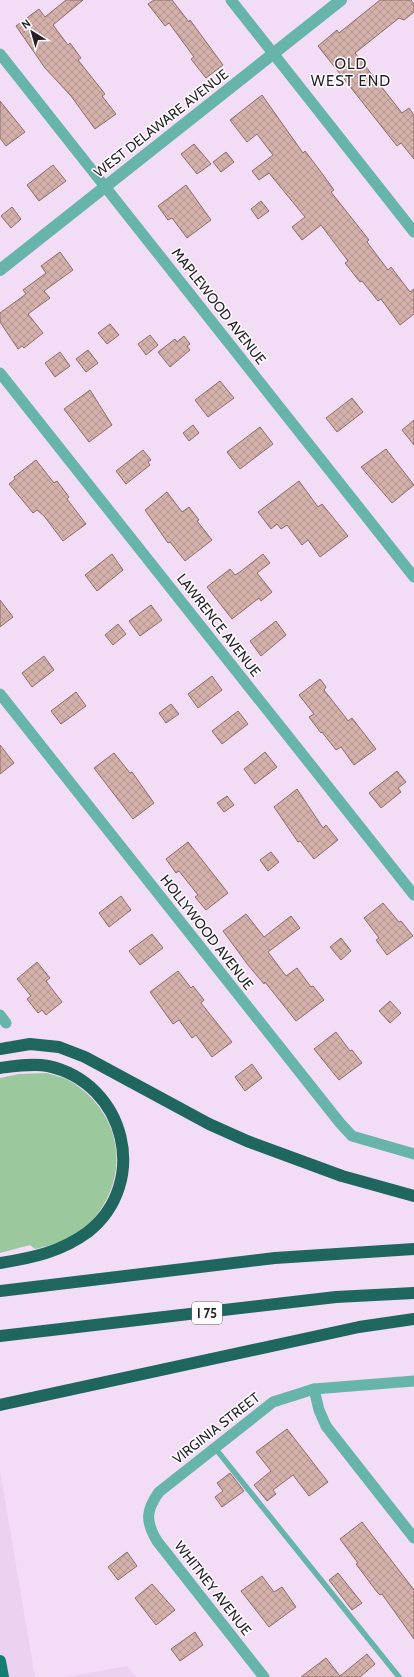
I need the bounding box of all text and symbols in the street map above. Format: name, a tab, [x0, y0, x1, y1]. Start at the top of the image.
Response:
north arrow	[12, 12, 52, 52]
text: N	[19, 16, 33, 32]
district label: OLD WEST END	[311, 55, 391, 90]
street label: WEST DELAWARE AVENUE	[90, 65, 232, 181]
street label: MAPLEWOOD AVENUE	[168, 244, 270, 368]
street label: LAWRENCE AVENUE	[173, 570, 265, 680]
street label: HOLLYWOOD AVENUE	[156, 871, 258, 993]
road number: I 75	[192, 1302, 222, 1324]
street label: VIRGINIA STREET	[169, 1388, 264, 1468]
street label: WHITNEY AVENUE	[171, 1537, 256, 1639]

